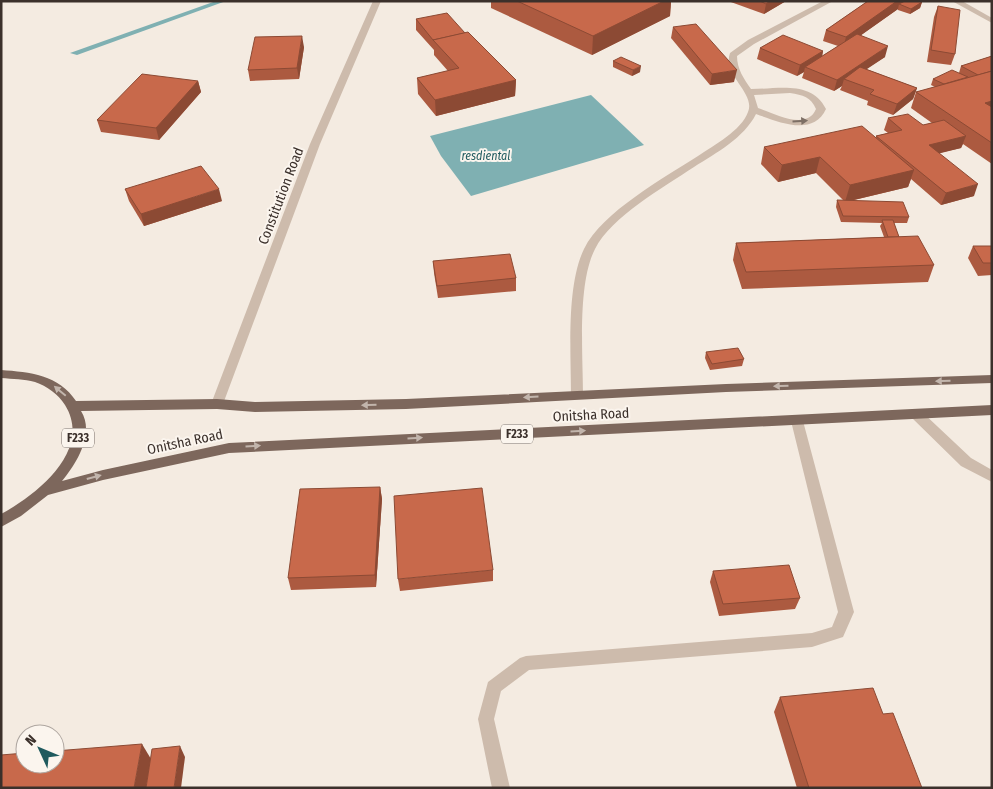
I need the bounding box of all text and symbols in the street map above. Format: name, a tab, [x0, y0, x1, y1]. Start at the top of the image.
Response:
one-way arrow	[793, 117, 809, 125]
street label: Constitution Road	[255, 145, 307, 247]
water label: resdiental	[462, 149, 510, 163]
one-way arrow	[935, 377, 951, 385]
one-way arrow	[772, 382, 788, 390]
one-way arrow	[53, 386, 66, 397]
one-way arrow	[523, 394, 539, 402]
one-way arrow	[360, 401, 376, 409]
street label: Onitsha Road	[552, 405, 630, 425]
road number: F233	[501, 424, 533, 444]
street label: Onitsha Road	[146, 426, 224, 458]
one-way arrow	[570, 427, 586, 435]
road number: F233	[62, 428, 94, 448]
one-way arrow	[408, 434, 424, 442]
one-way arrow	[245, 441, 261, 449]
one-way arrow	[86, 473, 101, 481]
north arrow	[15, 724, 65, 774]
text: N	[22, 731, 40, 749]

